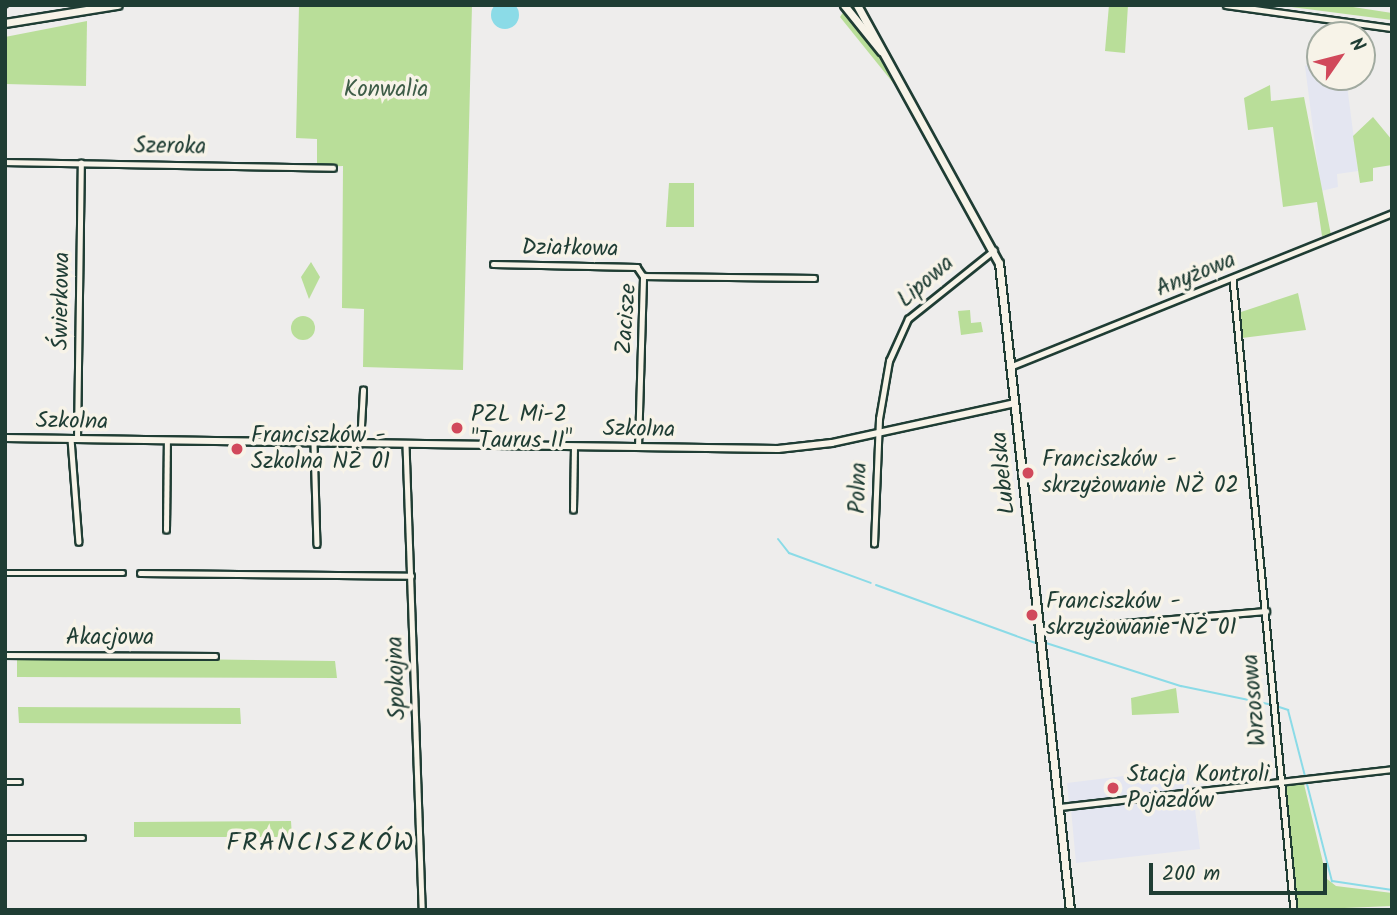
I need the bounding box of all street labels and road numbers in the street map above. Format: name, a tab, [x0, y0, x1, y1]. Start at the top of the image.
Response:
street label: Szeroka	[134, 133, 206, 161]
street label: Działkowa	[521, 234, 619, 264]
street label: Anyżowa	[1152, 247, 1240, 303]
street label: Lipowa	[892, 250, 960, 314]
street label: Świerkowa	[47, 252, 77, 350]
street label: Zacisze	[611, 283, 643, 355]
street label: Szkolna	[36, 408, 108, 436]
street label: Szkolna	[603, 416, 675, 444]
street label: Lubelska	[986, 430, 1022, 516]
street label: Polna	[844, 462, 874, 514]
street label: Akacjowa	[66, 624, 154, 652]
street label: Spokojna	[382, 636, 412, 720]
street label: Wrzosowa	[1237, 653, 1273, 747]

